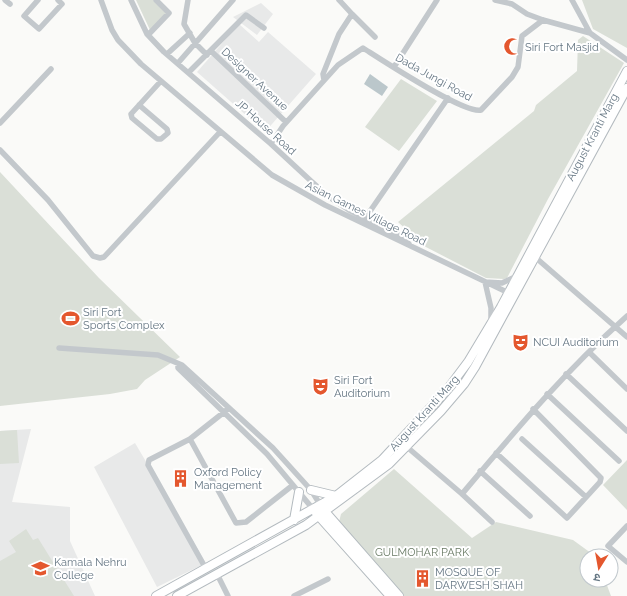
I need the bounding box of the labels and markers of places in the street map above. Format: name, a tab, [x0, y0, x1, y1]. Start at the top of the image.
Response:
mosque icon: Siri Fort Masjid	[502, 37, 522, 57]
place label: Siri Fort Masjid	[525, 41, 599, 54]
place label: Siri Fort Sports Complex	[83, 306, 165, 332]
sports icon: Siri Fort Sports Complex	[60, 308, 80, 328]
theatre icon: NCUI Auditorium	[510, 332, 530, 352]
place label: NCUI Auditorium	[533, 336, 619, 349]
place label: Siri Fort Auditorium	[334, 374, 390, 400]
theatre icon: Siri Fort Auditorium	[311, 376, 331, 396]
place label: Oxford Policy Management	[194, 466, 262, 492]
building icon: Oxford Policy Management	[171, 468, 191, 488]
place label: Kamala Nehru College	[54, 556, 127, 582]
school or university icon: Kamala Nehru College	[31, 558, 51, 578]
place label: MOSQUE OF DARWESH SHAH	[435, 566, 523, 592]
building icon: MOSQUE OF DARWESH SHAH	[412, 568, 432, 588]

